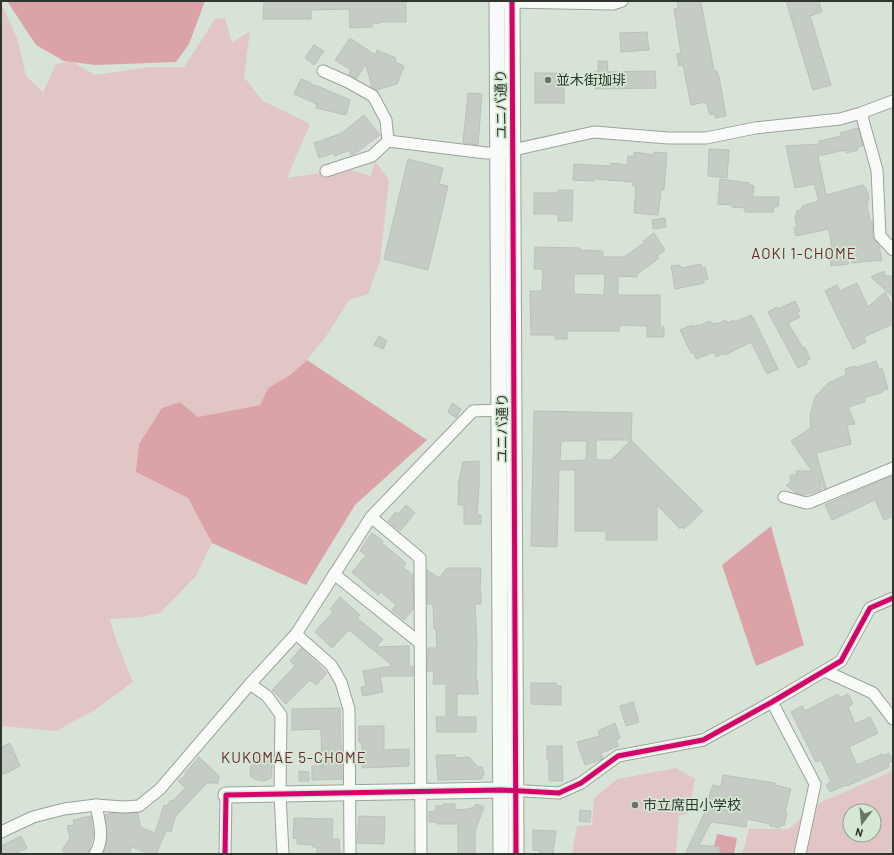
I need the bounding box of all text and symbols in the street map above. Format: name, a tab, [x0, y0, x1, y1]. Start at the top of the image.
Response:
street label: ユニバ通り	[491, 69, 510, 139]
place label: 並木街珈琲	[556, 71, 626, 88]
marker: 並木街珈琲	[543, 75, 553, 85]
district label: AOKI 1-CHOME	[751, 244, 857, 262]
street label: ユニバ通り	[493, 393, 510, 463]
district label: KUKOMAE 5-CHOME	[221, 748, 367, 766]
place label: 市立席田小学校	[643, 796, 741, 813]
marker: 市立席田小学校	[630, 800, 640, 810]
north arrow	[842, 803, 882, 843]
text: N	[854, 826, 864, 840]

